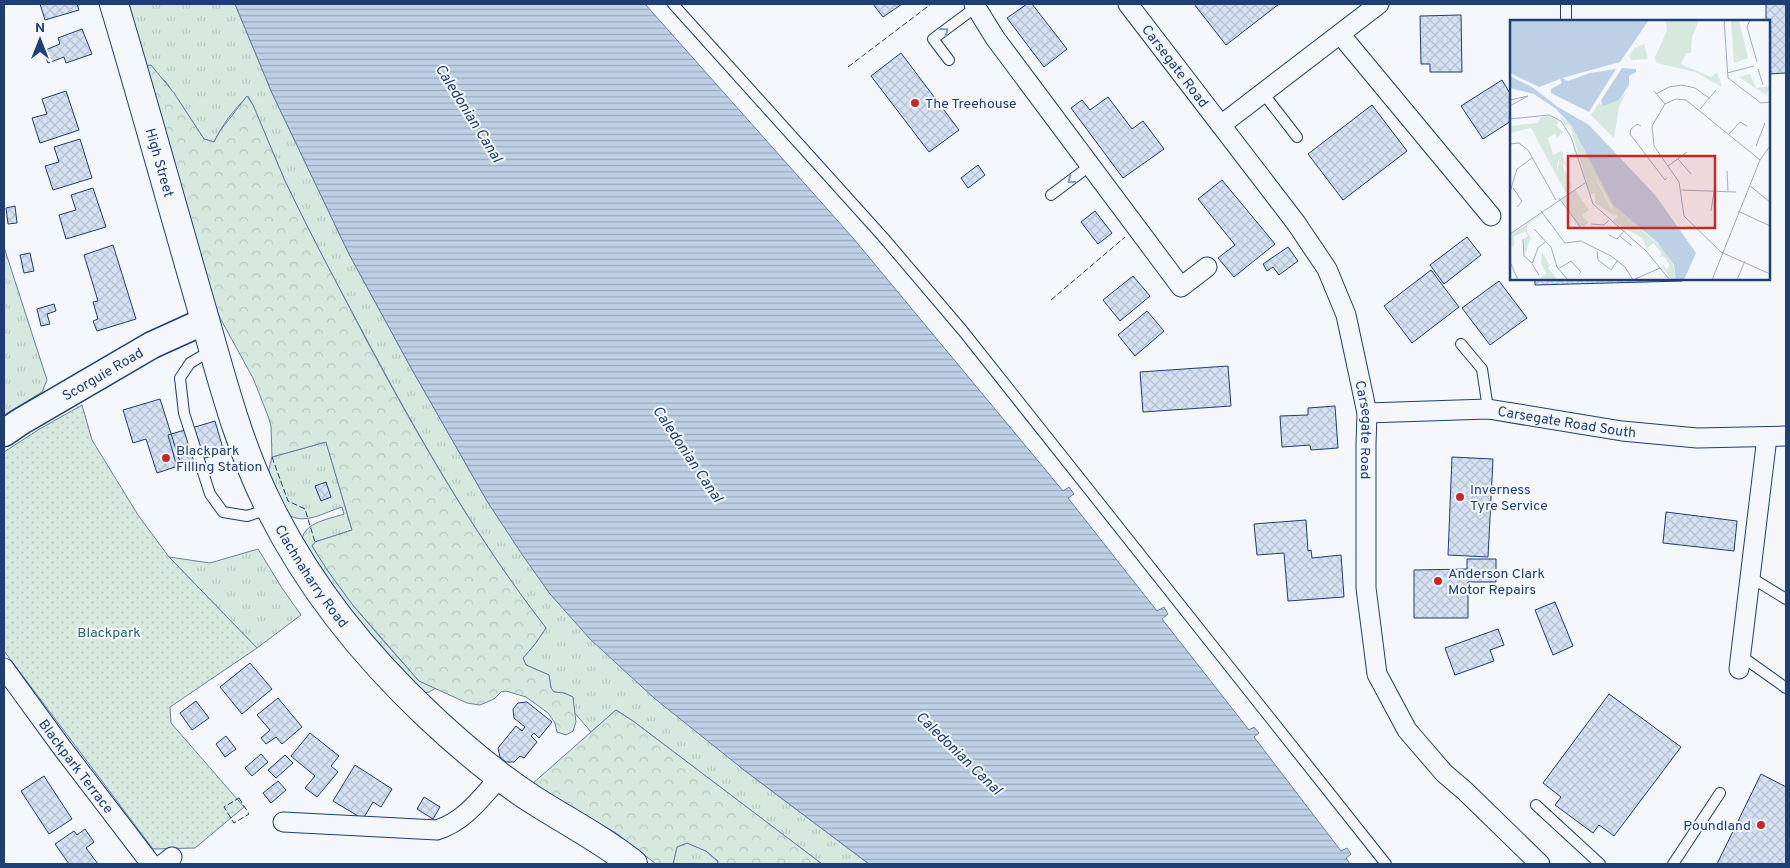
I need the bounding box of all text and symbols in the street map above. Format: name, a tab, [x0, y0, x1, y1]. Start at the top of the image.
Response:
north arrow	[15, 15, 65, 65]
text: N	[35, 20, 45, 37]
inset map	[1510, 20, 1770, 280]
street label: Carsegate Road	[1137, 22, 1211, 112]
one-way arrow	[939, 28, 949, 37]
water label: Caledonian Canal	[430, 61, 506, 168]
place label: The Treehouse	[925, 96, 1017, 113]
marker: The Treehouse	[909, 97, 921, 109]
street label: High Street	[141, 126, 176, 199]
one-way arrow	[1067, 174, 1077, 183]
street label: Scorguie Road	[60, 345, 147, 405]
street label: Carsegate Road	[1350, 379, 1374, 479]
water label: Caledonian Canal	[647, 403, 727, 508]
street label: Carsegate Road South	[1496, 404, 1637, 442]
place label: Blackpark Filling Station	[176, 443, 262, 476]
marker: Blackpark Filling Station	[160, 452, 172, 464]
place label: Inverness Tyre Service	[1470, 482, 1548, 515]
marker: Inverness Tyre Service	[1454, 491, 1466, 503]
street label: Clachnaharry Road	[270, 522, 351, 632]
place label: Anderson Clark Motor Repairs	[1448, 566, 1545, 599]
marker: Anderson Clark Motor Repairs	[1432, 575, 1444, 587]
park label: Blackpark	[77, 625, 141, 642]
water label: Caledonian Canal	[911, 708, 1006, 801]
street label: Blackpark Terrace	[34, 717, 116, 817]
place label: Poundland	[1683, 818, 1751, 835]
marker: Poundland	[1755, 819, 1767, 831]

